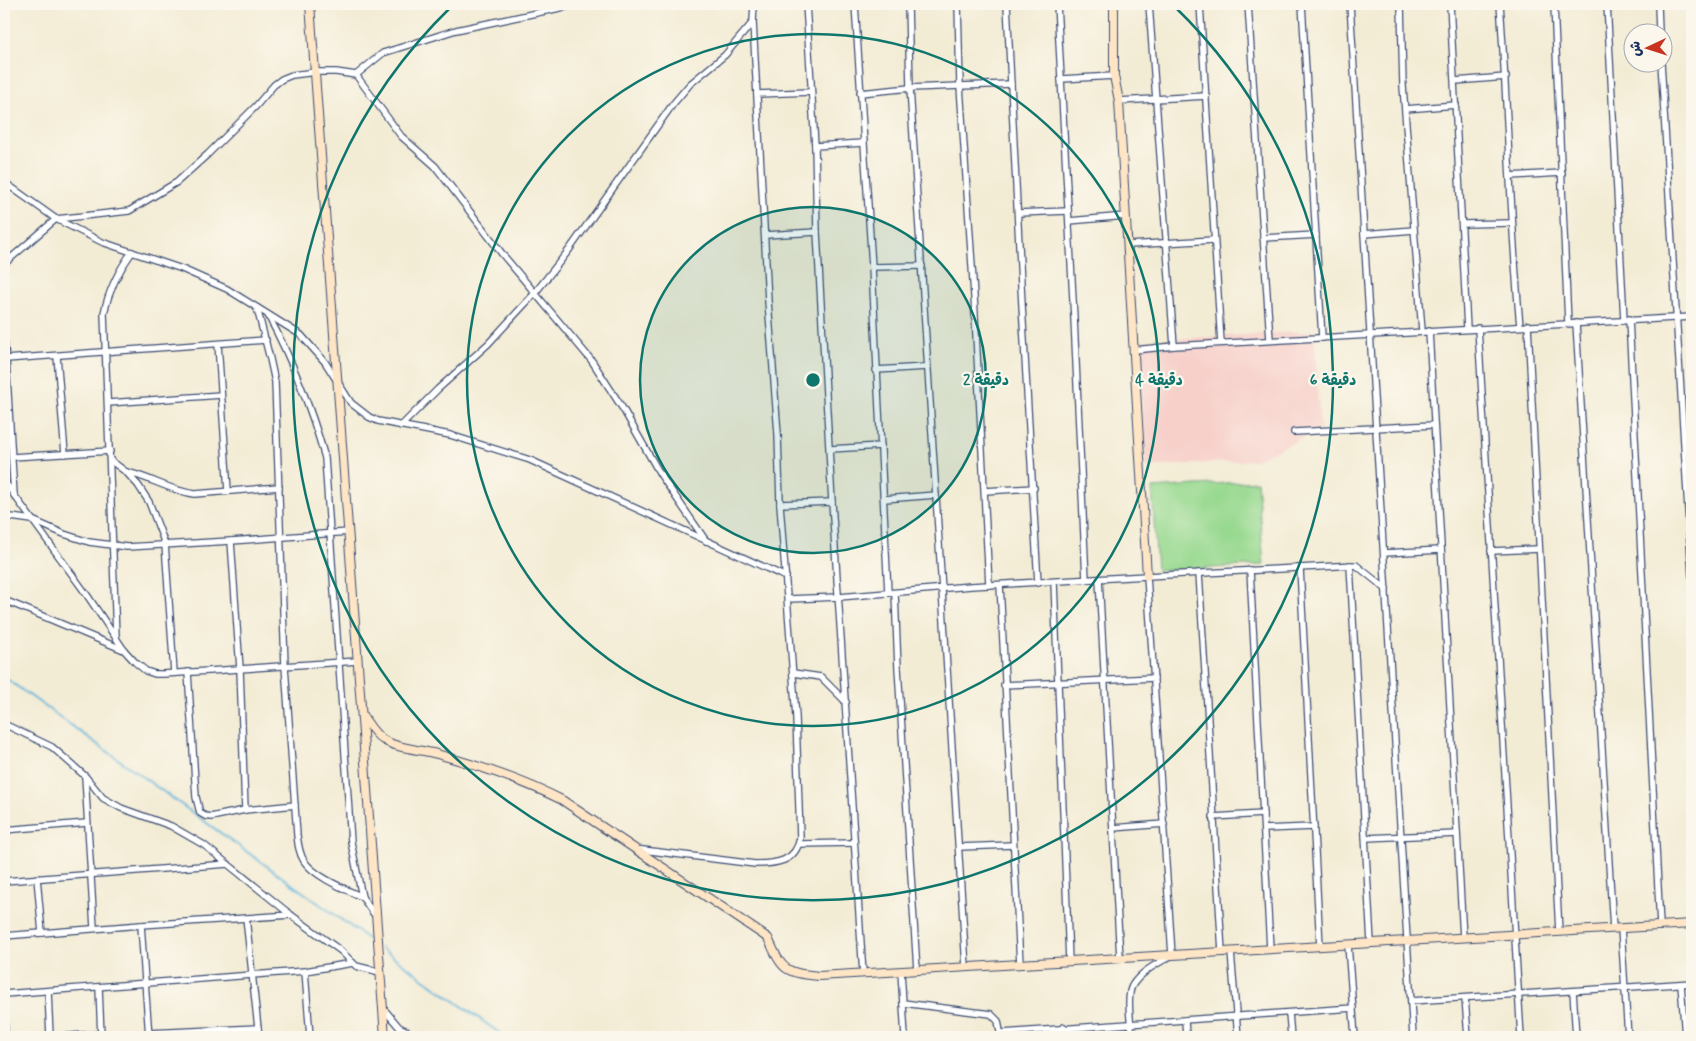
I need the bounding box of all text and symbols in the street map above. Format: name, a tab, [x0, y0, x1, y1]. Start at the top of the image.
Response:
north arrow	[1624, 22, 1674, 72]
text: ش	[1627, 41, 1646, 57]
centre of rings	[804, 371, 822, 389]
text: 2 دقيقة	[963, 371, 1009, 391]
text: 4 دقيقة	[1135, 371, 1183, 391]
text: 6 دقيقة	[1310, 371, 1356, 391]

